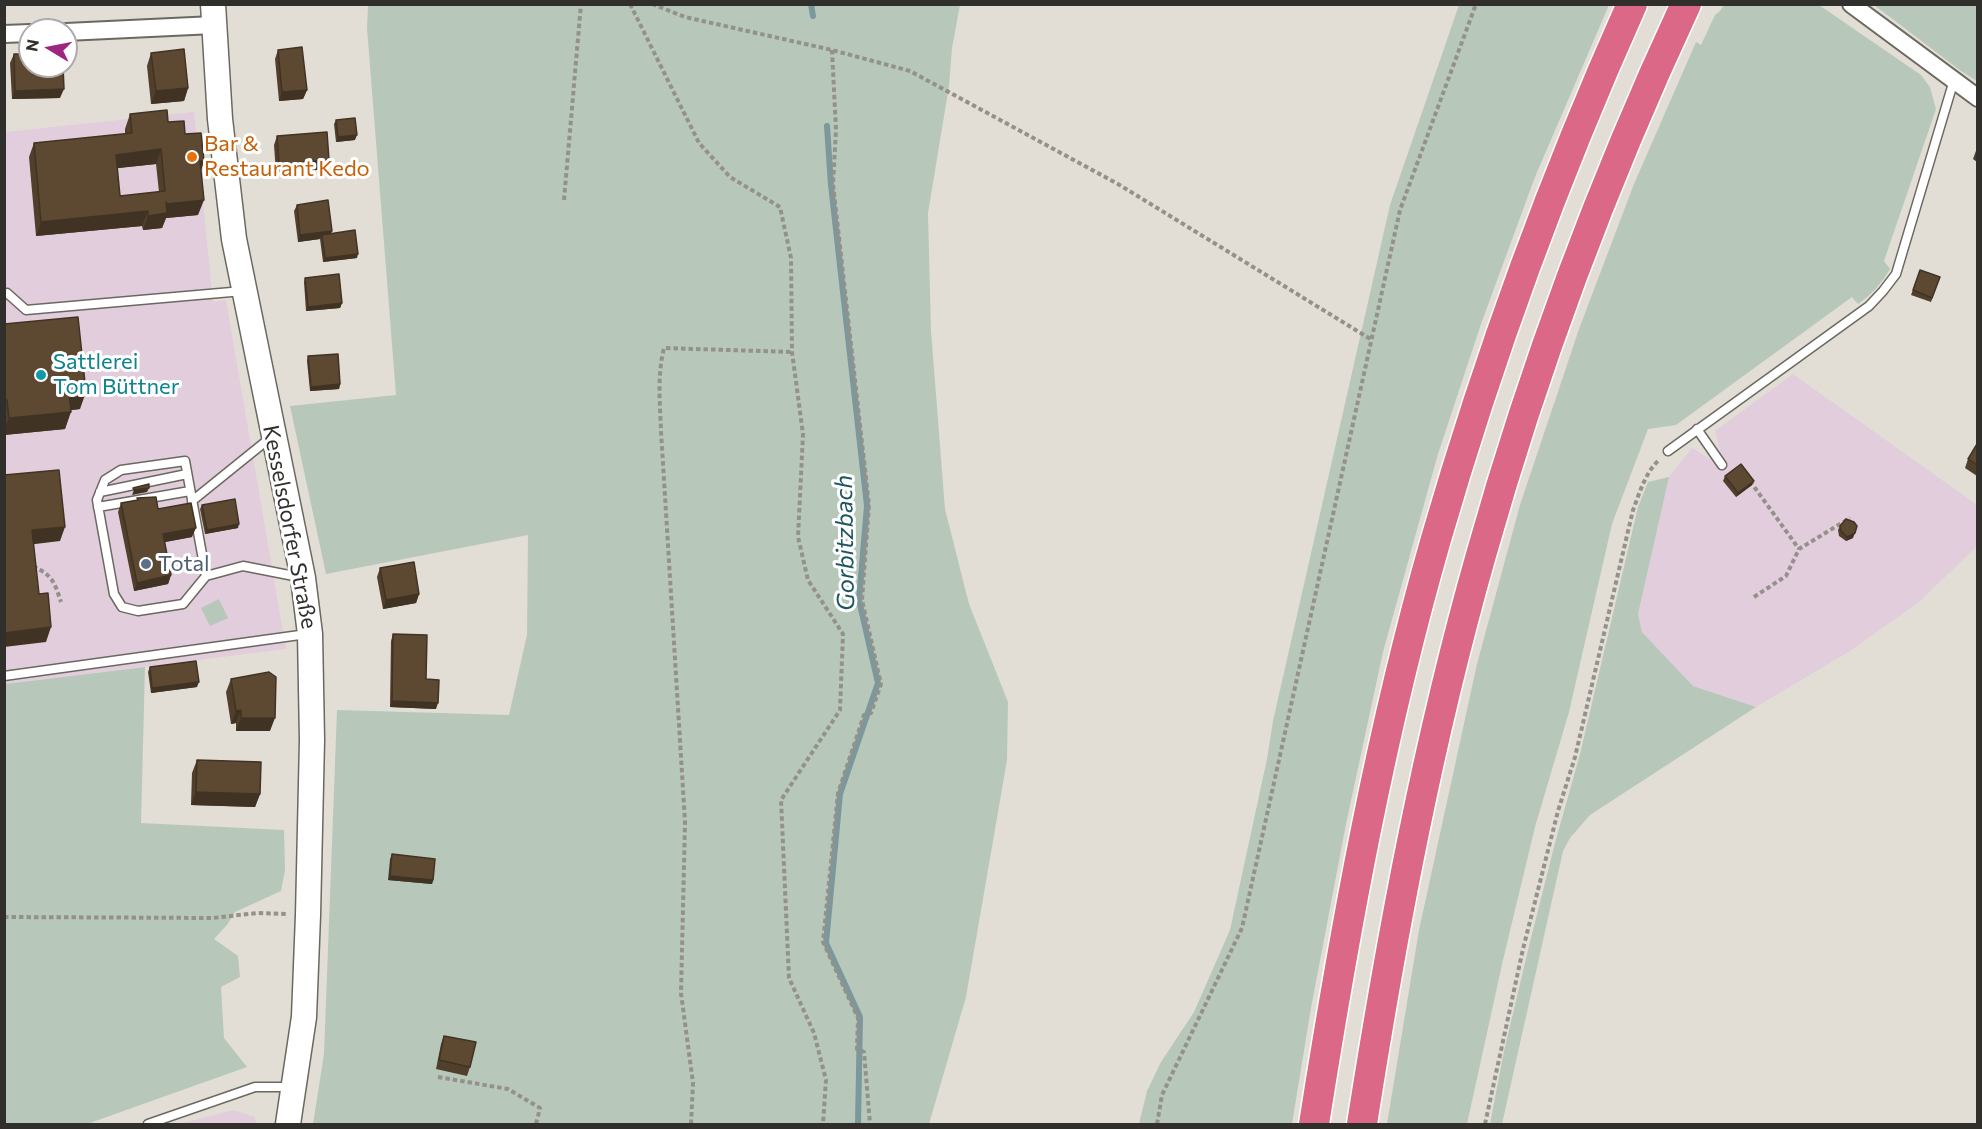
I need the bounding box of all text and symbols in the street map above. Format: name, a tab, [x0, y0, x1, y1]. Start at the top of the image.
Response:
north arrow	[18, 18, 78, 78]
text: N	[21, 38, 42, 53]
place label: Bar & Restaurant Kedo	[204, 131, 370, 182]
marker: Bar & Restaurant Kedo	[185, 150, 199, 164]
place label: Sattlerei Tom Büttner	[53, 349, 179, 400]
marker: Sattlerei Tom Büttner	[34, 368, 48, 382]
street label: Kesselsdorfer Straße	[257, 423, 323, 631]
water label: Gorbitzbach	[829, 475, 861, 611]
place label: Total	[158, 551, 210, 577]
marker: Total	[139, 557, 153, 571]

